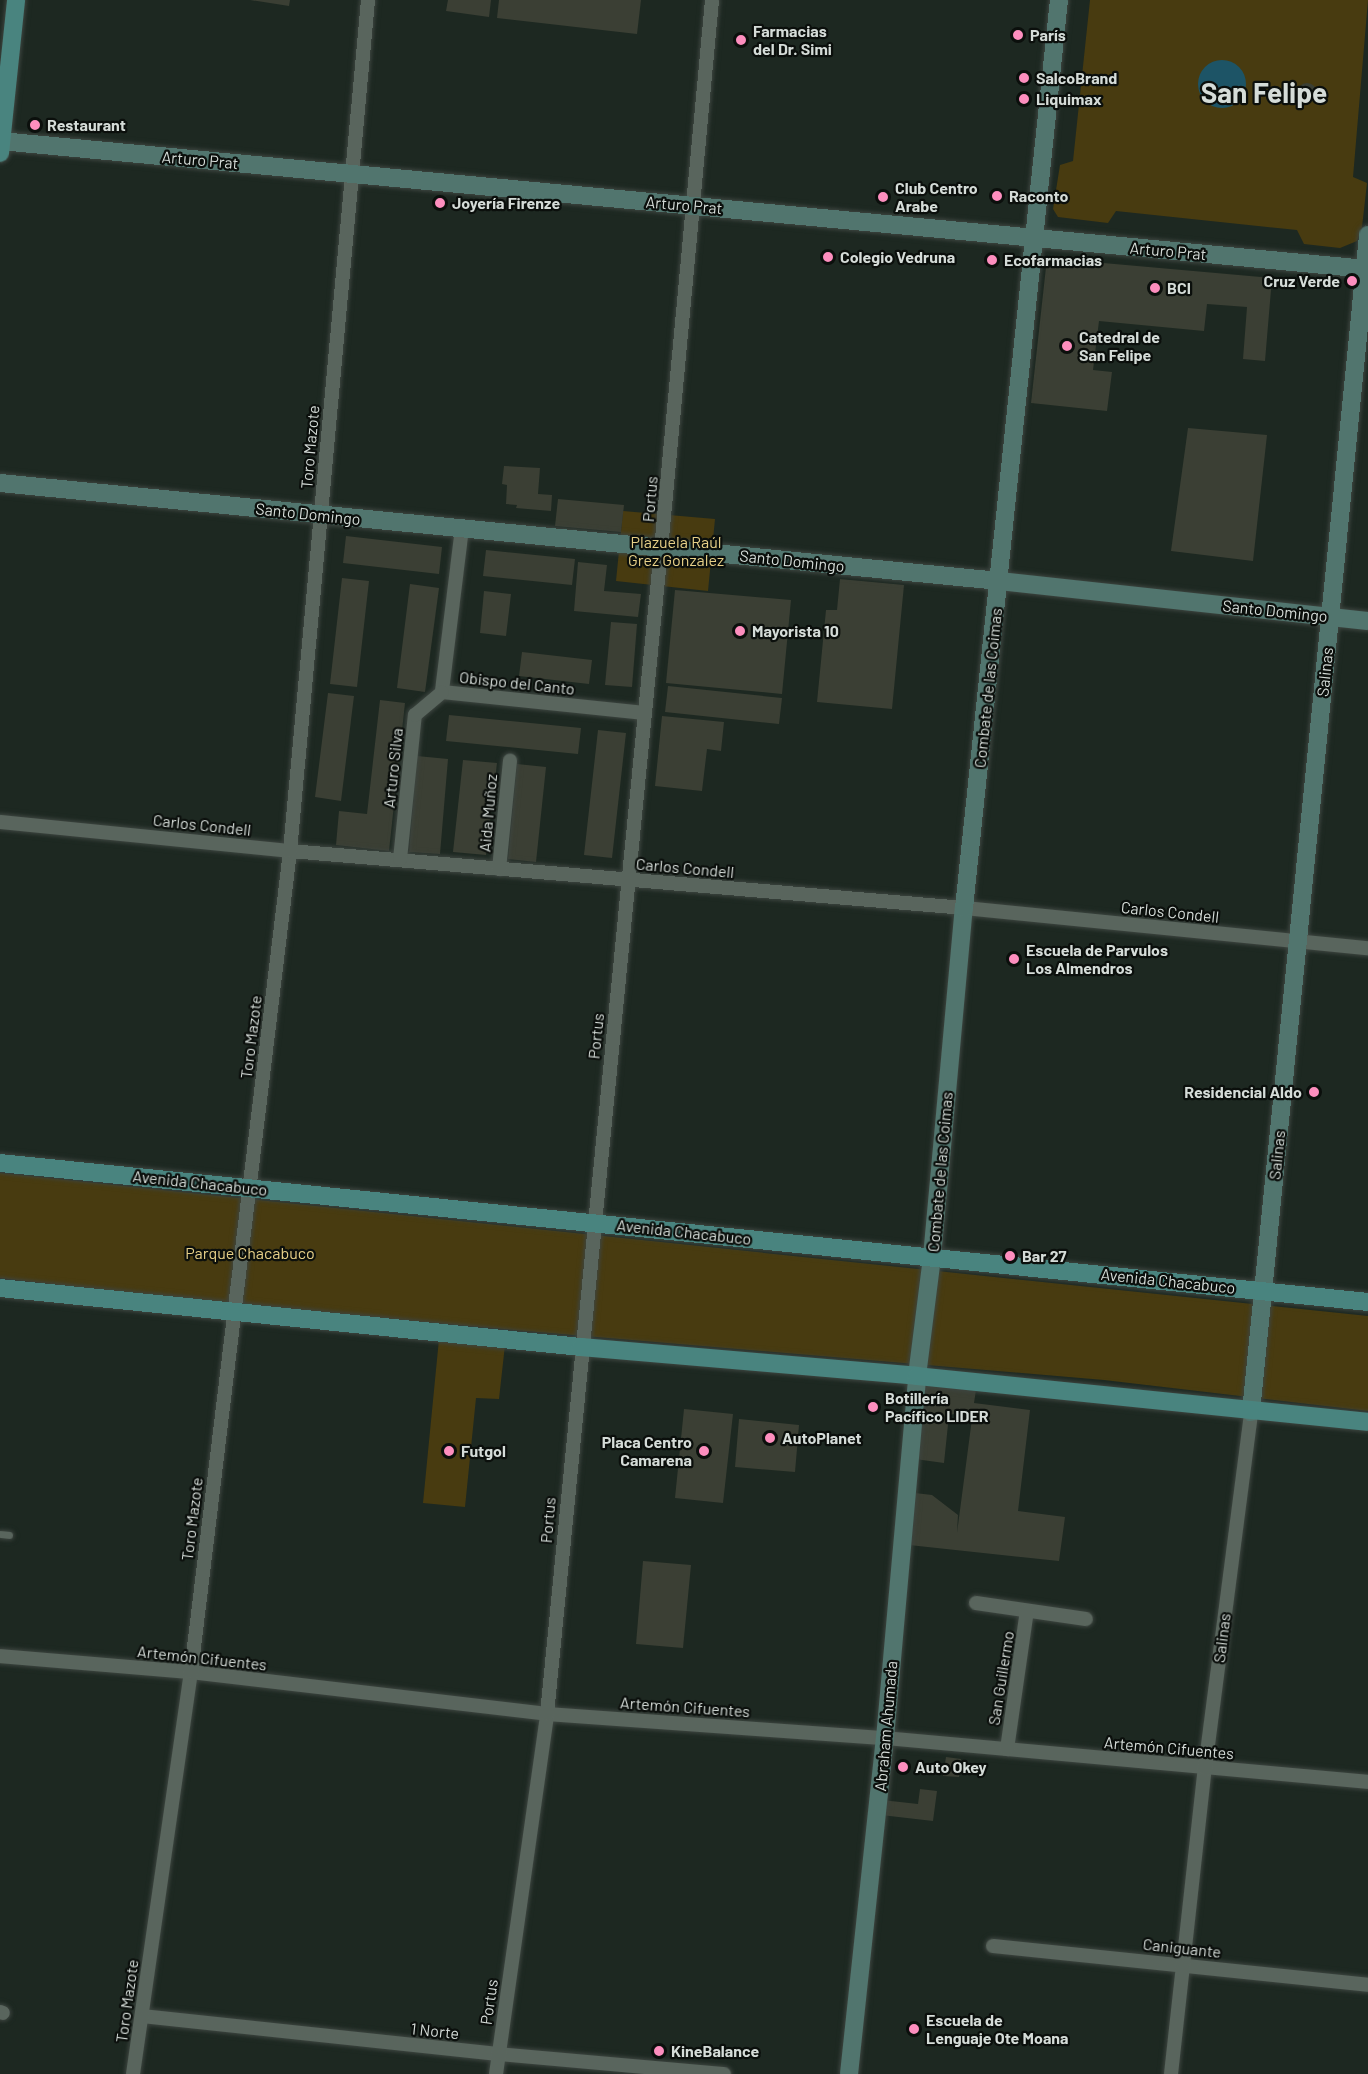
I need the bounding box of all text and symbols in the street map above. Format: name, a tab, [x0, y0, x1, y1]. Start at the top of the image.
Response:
place label: Farmacias del Dr. Simi	[753, 21, 832, 59]
place label: París	[1030, 25, 1066, 45]
marker: París	[1011, 28, 1025, 42]
marker: Farmacias del Dr. Simi	[734, 33, 748, 47]
place label: SalcoBrand	[1036, 68, 1117, 88]
marker: SalcoBrand	[1017, 71, 1031, 85]
district label: San Felipe	[1201, 75, 1327, 109]
place label: Liquimax	[1036, 89, 1102, 109]
marker: Liquimax	[1017, 92, 1031, 106]
place label: Restaurant	[47, 115, 126, 135]
marker: Restaurant	[28, 118, 42, 132]
street label: Arturo Prat	[161, 147, 239, 173]
place label: Club Centro Arabe	[895, 178, 978, 216]
place label: Raconto	[1009, 186, 1068, 206]
marker: Raconto	[990, 189, 1004, 203]
marker: Club Centro Arabe	[876, 190, 890, 204]
street label: Arturo Prat	[645, 192, 723, 218]
place label: Joyería Firenze	[452, 193, 560, 213]
marker: Joyería Firenze	[433, 196, 447, 210]
street label: Arturo Prat	[1129, 238, 1207, 264]
place label: Colegio Vedruna	[840, 247, 955, 267]
marker: Colegio Vedruna	[821, 250, 835, 264]
place label: Ecofarmacias	[1004, 250, 1102, 270]
marker: Ecofarmacias	[985, 253, 999, 267]
place label: Cruz Verde	[1263, 271, 1340, 291]
marker: Cruz Verde	[1345, 274, 1359, 288]
place label: BCI	[1167, 278, 1191, 298]
marker: BCI	[1148, 281, 1162, 295]
place label: Catedral de San Felipe	[1079, 327, 1160, 365]
marker: Catedral de San Felipe	[1060, 339, 1074, 353]
street label: Toro Mazote	[297, 404, 323, 490]
street label: Portus	[638, 475, 662, 523]
street label: Santo Domingo	[255, 499, 361, 529]
park label: Plazuela Raúl Grez Gonzalez	[628, 532, 724, 570]
street label: Santo Domingo	[739, 546, 845, 576]
street label: Santo Domingo	[1222, 596, 1328, 626]
street label: Combate de las Coimas	[970, 607, 1006, 769]
place label: Mayorista 10	[752, 621, 839, 641]
marker: Mayorista 10	[733, 624, 747, 638]
street label: Salinas	[1313, 646, 1337, 698]
street label: Obispo del Canto	[458, 667, 576, 699]
street label: Arturo Silva	[379, 727, 407, 809]
street label: Aida Muñoz	[475, 773, 501, 853]
street label: Carlos Condell	[152, 810, 252, 840]
street label: Carlos Condell	[635, 854, 735, 882]
street label: Carlos Condell	[1120, 897, 1220, 927]
place label: Escuela de Parvulos Los Almendros	[1026, 940, 1168, 978]
marker: Escuela de Parvulos Los Almendros	[1007, 952, 1021, 966]
street label: Toro Mazote	[236, 994, 266, 1080]
street label: Portus	[584, 1012, 608, 1060]
place label: Residencial Aldo	[1184, 1082, 1302, 1102]
marker: Residencial Aldo	[1307, 1085, 1321, 1099]
street label: Combate de las Coimas	[923, 1091, 957, 1253]
street label: Salinas	[1265, 1129, 1289, 1181]
street label: Avenida Chacabuco	[132, 1166, 268, 1200]
street label: Avenida Chacabuco	[616, 1215, 752, 1249]
park label: Parque Chacabuco	[185, 1243, 315, 1263]
place label: Bar 27	[1022, 1246, 1067, 1266]
marker: Bar 27	[1003, 1249, 1017, 1263]
street label: Avenida Chacabuco	[1100, 1264, 1236, 1298]
place label: Botillería Pacífico LIDER	[885, 1388, 989, 1426]
marker: Botillería Pacífico LIDER	[866, 1400, 880, 1414]
place label: AutoPlanet	[782, 1428, 862, 1448]
marker: AutoPlanet	[763, 1431, 777, 1445]
place label: Placa Centro Camarena	[602, 1432, 692, 1470]
place label: Futgol	[461, 1441, 506, 1461]
marker: Futgol	[442, 1444, 456, 1458]
marker: Placa Centro Camarena	[697, 1444, 711, 1458]
street label: Toro Mazote	[177, 1476, 207, 1562]
street label: Portus	[536, 1496, 560, 1544]
street label: Salinas	[1209, 1612, 1235, 1664]
street label: San Guillermo	[984, 1629, 1018, 1727]
street label: Artemón Cifuentes	[136, 1642, 268, 1674]
street label: Abraham Ahumada	[871, 1660, 901, 1792]
street label: Artemón Cifuentes	[619, 1693, 751, 1721]
street label: Artemón Cifuentes	[1103, 1733, 1235, 1763]
place label: Auto Okey	[915, 1757, 987, 1777]
marker: Auto Okey	[896, 1760, 910, 1774]
street label: Caniguante	[1142, 1934, 1222, 1962]
street label: Toro Mazote	[112, 1958, 142, 2044]
street label: Portus	[476, 1978, 502, 2026]
place label: Escuela de Lenguaje Ote Moana	[926, 2010, 1069, 2048]
street label: 1 Norte	[410, 2019, 460, 2043]
marker: Escuela de Lenguaje Ote Moana	[907, 2022, 921, 2036]
place label: KineBalance	[671, 2041, 759, 2061]
marker: KineBalance	[652, 2044, 666, 2058]

